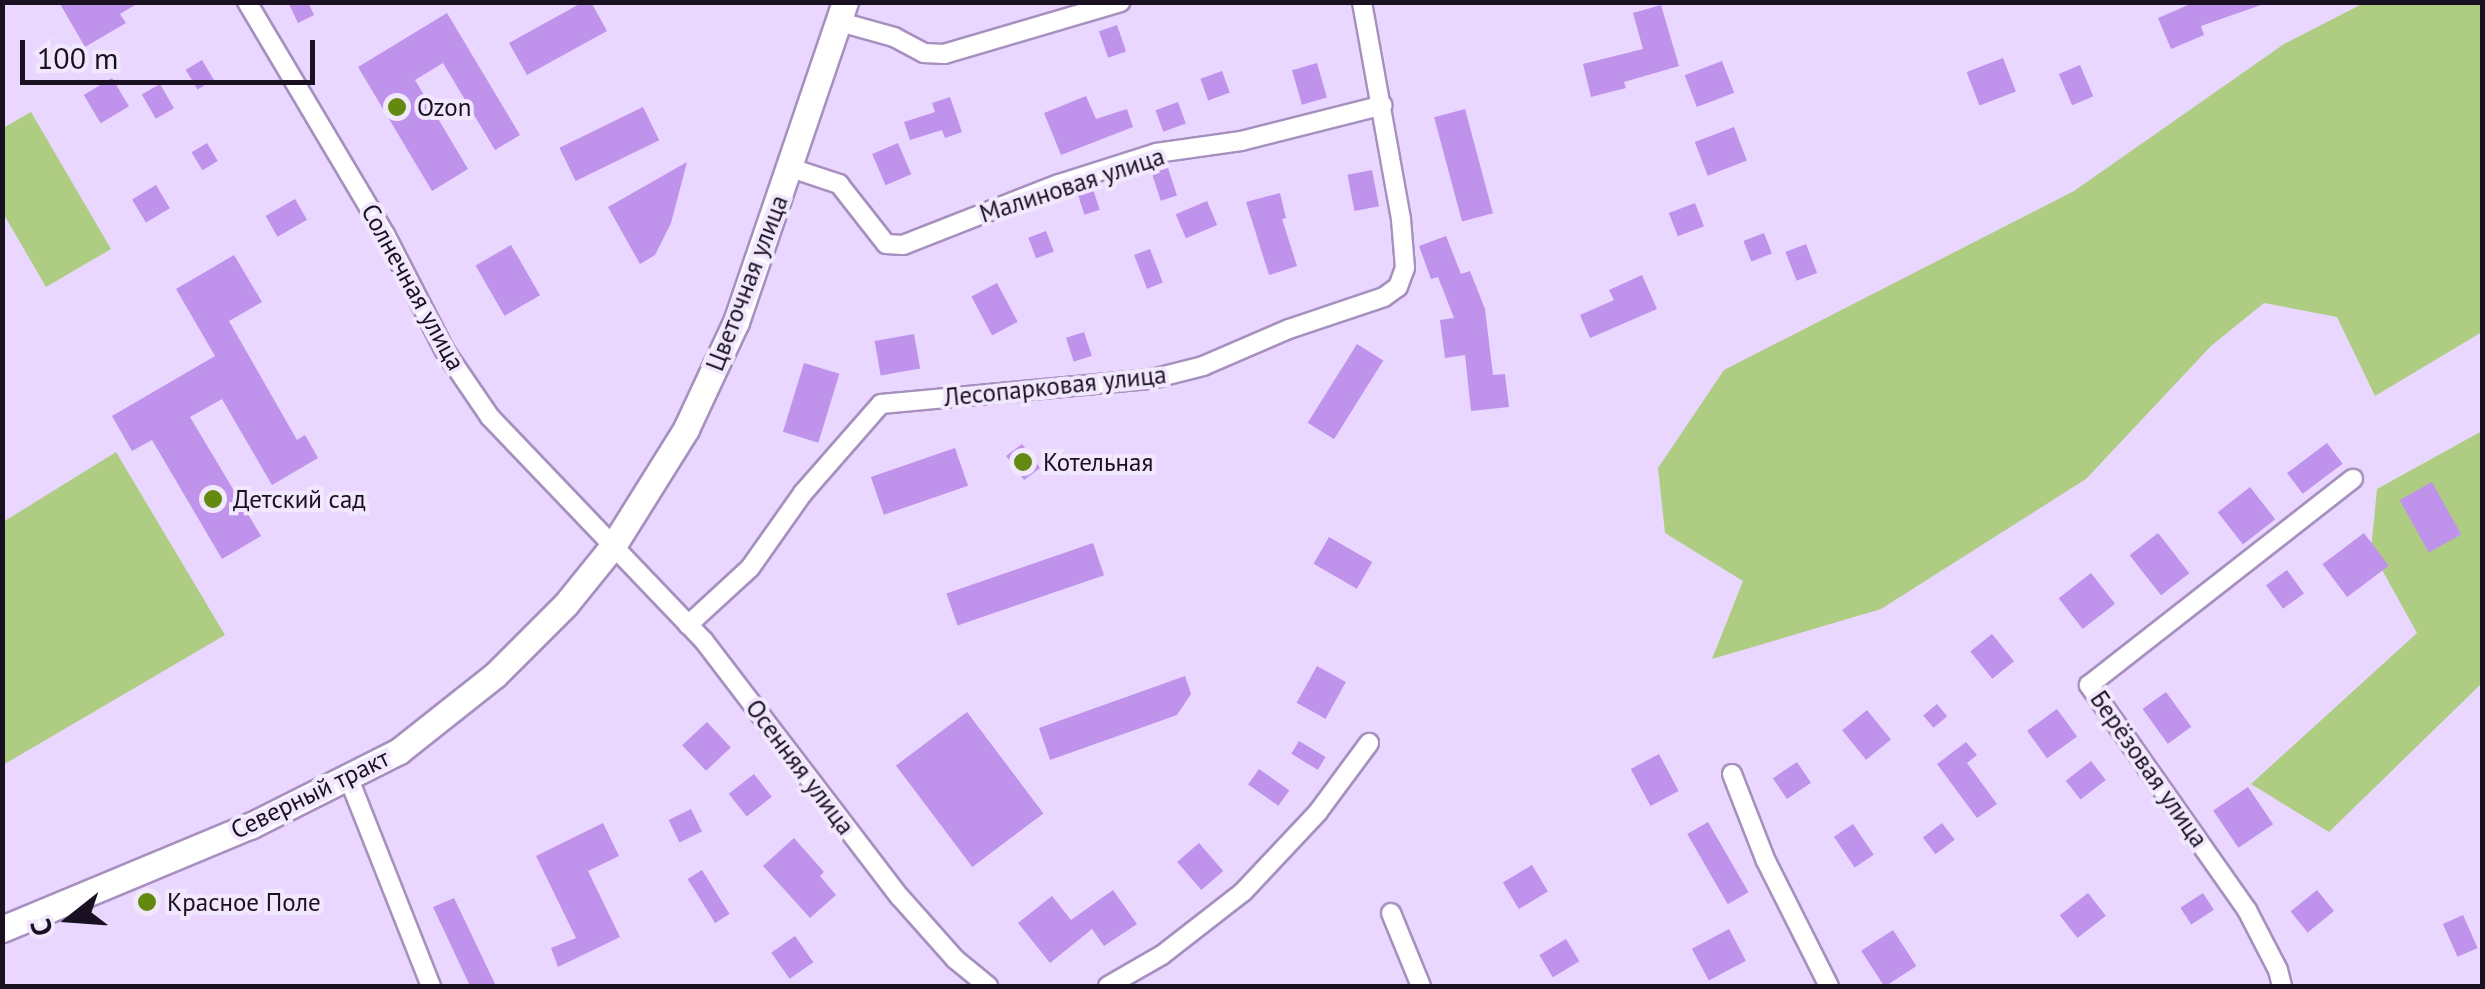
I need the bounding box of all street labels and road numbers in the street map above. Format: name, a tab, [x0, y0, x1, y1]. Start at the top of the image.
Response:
street label: Малиновая улица	[976, 141, 1168, 229]
street label: Цветочная улица	[700, 191, 794, 375]
street label: Солнечная улица	[355, 198, 471, 376]
street label: Лесопарковая улица	[942, 359, 1168, 413]
street label: Берёзовая улица	[2084, 685, 2214, 853]
street label: Осенняя улица	[739, 693, 861, 841]
street label: Северный тракт	[226, 743, 394, 845]

